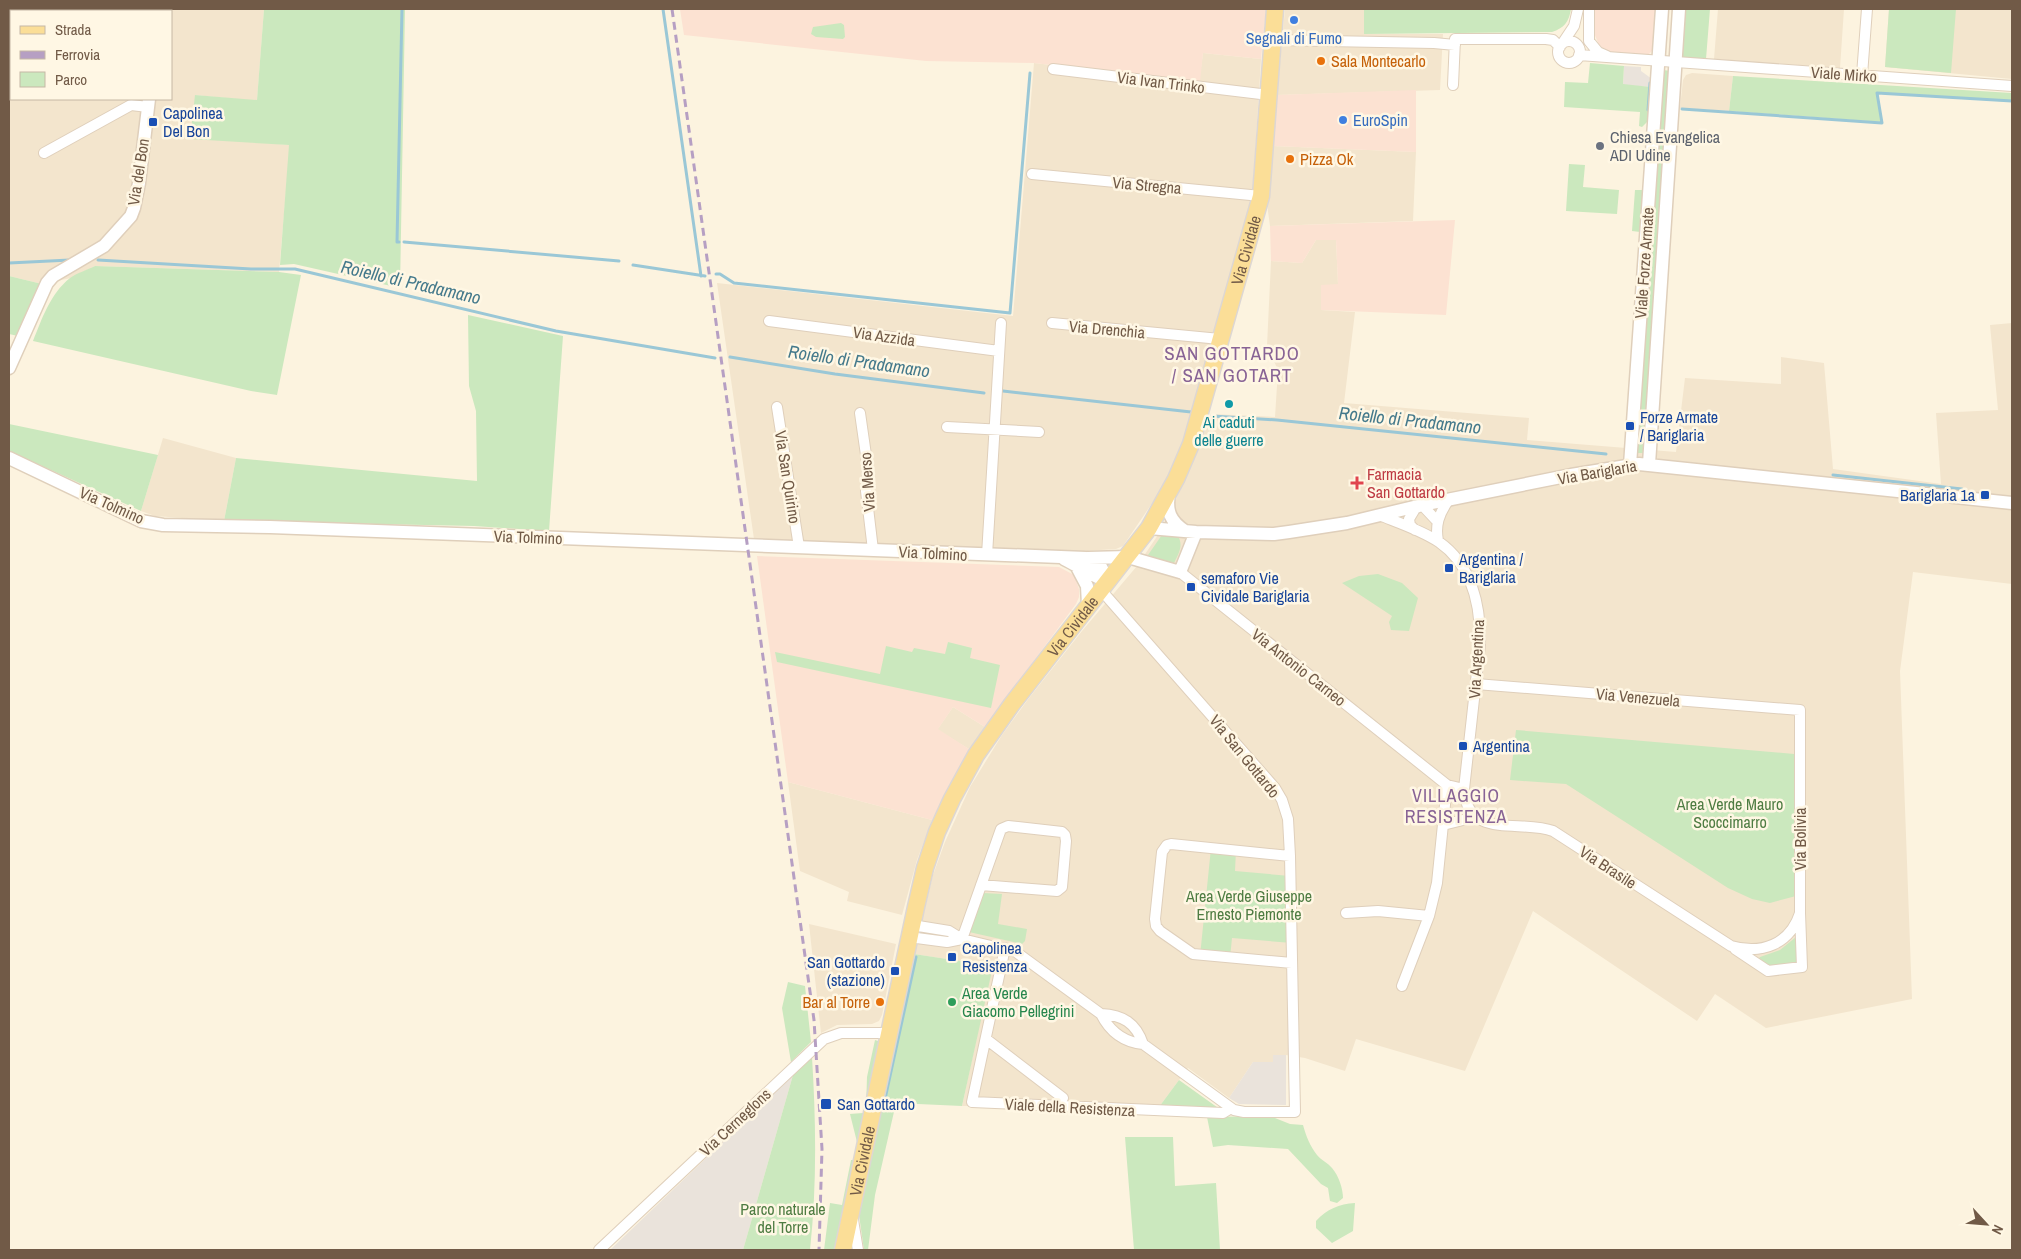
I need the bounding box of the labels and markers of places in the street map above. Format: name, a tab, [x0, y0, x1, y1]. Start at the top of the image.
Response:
marker: Segnali di Fumo	[1288, 14, 1300, 26]
place label: Segnali di Fumo	[1246, 27, 1342, 49]
place label: Sala Montecarlo	[1331, 50, 1426, 72]
marker: Sala Montecarlo	[1315, 55, 1327, 67]
place label: Capolinea Del Bon	[163, 102, 224, 142]
place label: EuroSpin	[1353, 109, 1408, 131]
marker: EuroSpin	[1337, 114, 1349, 126]
marker: Capolinea Del Bon	[147, 116, 159, 128]
place label: Chiesa Evangelica ADI Udine	[1609, 126, 1721, 166]
marker: Chiesa Evangelica ADI Udine	[1594, 140, 1606, 152]
place label: Pizza Ok	[1300, 148, 1354, 170]
marker: Pizza Ok	[1284, 153, 1296, 165]
marker: Ai caduti delle guerre	[1223, 398, 1235, 410]
place label: Forze Armate / Bariglaria	[1640, 406, 1718, 446]
place label: Ai caduti delle guerre	[1194, 411, 1264, 451]
marker: Forze Armate / Bariglaria	[1624, 420, 1636, 432]
place label: Farmacia San Gottardo	[1367, 463, 1445, 503]
marker: Farmacia San Gottardo	[1351, 477, 1363, 489]
place label: Bariglaria 1a	[1900, 484, 1976, 506]
marker: Bariglaria 1a	[1979, 489, 1991, 501]
place label: Argentina / Bariglaria	[1458, 548, 1524, 588]
marker: Argentina / Bariglaria	[1443, 562, 1455, 574]
place label: semaforo Vie Cividale Bariglaria	[1201, 567, 1310, 607]
marker: semaforo Vie Cividale Bariglaria	[1185, 581, 1197, 593]
place label: Argentina	[1472, 735, 1531, 757]
marker: Argentina	[1457, 740, 1469, 752]
place label: Capolinea Resistenza	[962, 937, 1028, 977]
place label: San Gottardo (stazione)	[807, 951, 885, 991]
marker: Capolinea Resistenza	[946, 951, 958, 963]
marker: San Gottardo (stazione)	[889, 965, 901, 977]
place label: Area Verde Giacomo Pellegrini	[961, 982, 1074, 1022]
place label: Bar al Torre	[802, 991, 870, 1013]
marker: Bar al Torre	[874, 996, 886, 1008]
marker: Area Verde Giacomo Pellegrini	[946, 996, 958, 1008]
place label: San Gottardo	[837, 1093, 915, 1115]
marker: San Gottardo	[819, 1097, 833, 1111]

